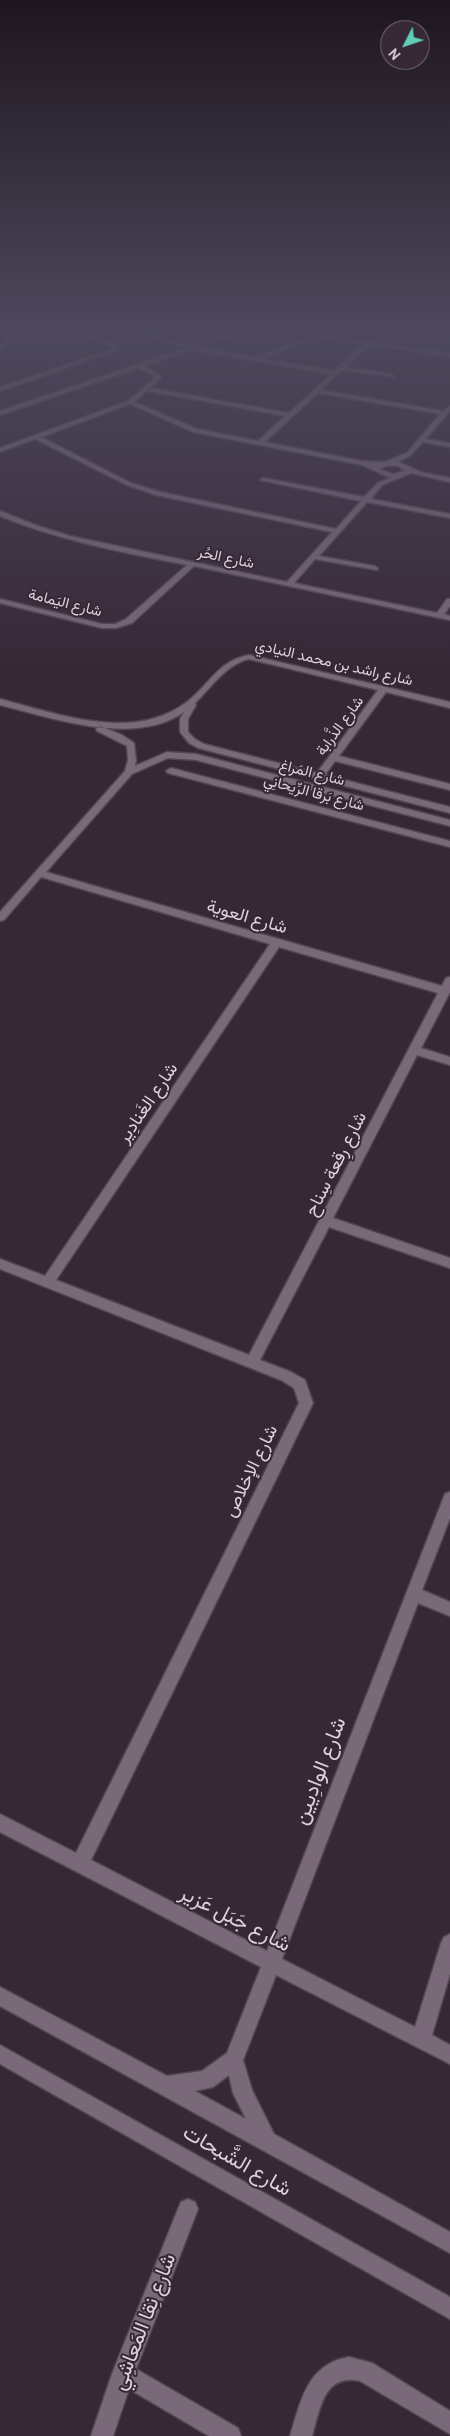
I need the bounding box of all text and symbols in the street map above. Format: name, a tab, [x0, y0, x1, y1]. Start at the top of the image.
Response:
north arrow	[380, 20, 430, 70]
text: N	[384, 45, 404, 64]
street label: شارع الحُر	[196, 543, 256, 573]
street label: شارع اليَمامة	[26, 585, 104, 621]
street label: شارع راشد بن محمد النيادي	[253, 636, 415, 690]
street label: شارع الذَّرابة	[312, 693, 368, 759]
street label: شارع المَراغ	[277, 756, 347, 790]
street label: شارع بَرقا الرِّيحانِي	[262, 771, 366, 815]
street label: شارع العوية	[204, 895, 290, 939]
street label: شارع الغَنادِير	[113, 1059, 183, 1147]
street label: شارع رِقعة سِناح	[300, 1108, 372, 1220]
street label: شارع الإخلاص	[219, 1421, 283, 1521]
street label: شارع الوادِيين	[288, 1714, 352, 1828]
street label: شارع جَبَل عَزير	[175, 1880, 295, 1958]
street label: شارع الشَّبحات	[178, 2120, 296, 2202]
street label: شارع نِقا المَعاشِي	[106, 2250, 182, 2394]

